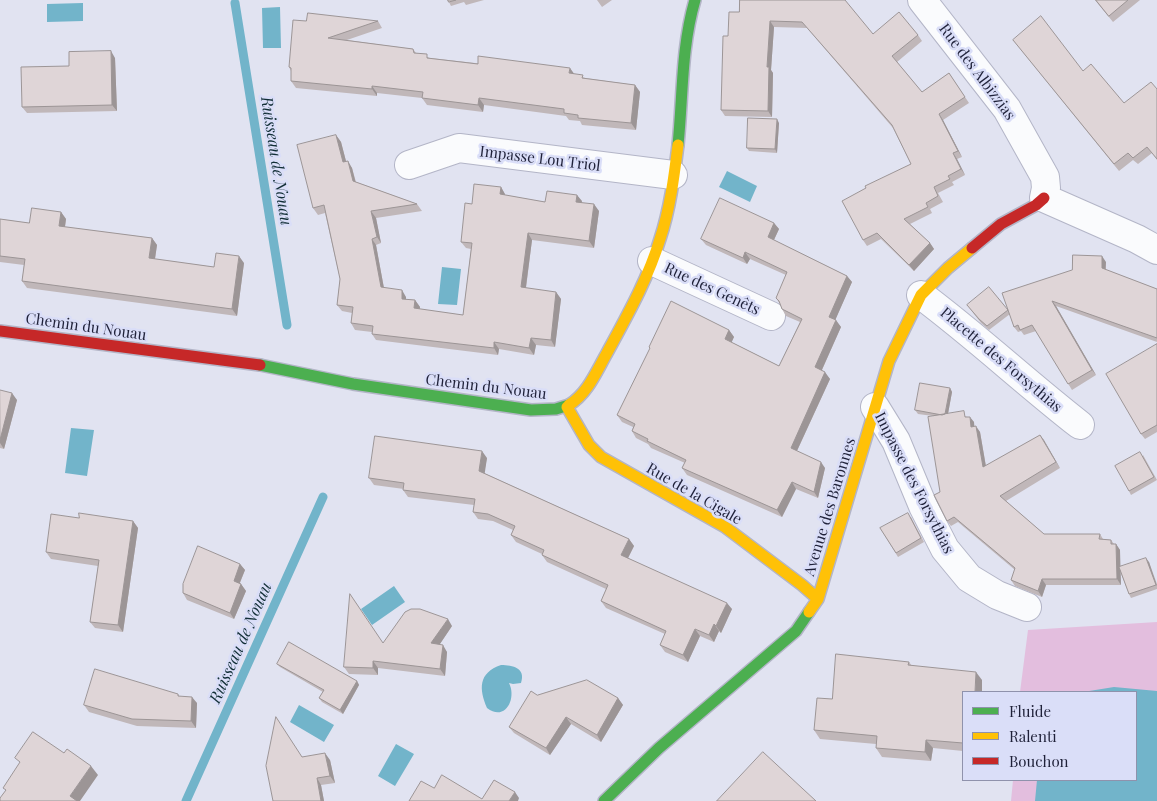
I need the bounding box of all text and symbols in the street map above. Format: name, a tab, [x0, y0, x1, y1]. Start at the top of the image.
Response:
street label: Rue des Albizzias	[935, 20, 1019, 124]
water label: Ruisseau de Nouau	[256, 95, 296, 227]
street label: Impasse Lou Triol	[479, 143, 601, 175]
street label: Rue des Genêts	[661, 259, 763, 319]
street label: Placette des Forsythias	[936, 304, 1066, 416]
street label: Chemin du Nouau	[24, 310, 148, 344]
street label: Chemin du Nouau	[424, 371, 548, 403]
street label: Impasse des Forsythias	[871, 409, 957, 557]
street label: Avenue des Baronnes	[800, 436, 860, 578]
street label: Rue de la Cigale	[643, 459, 745, 529]
water label: Ruisseau de Nouau	[206, 580, 276, 706]
legend	[962, 691, 1137, 781]
text: Fluide	[1009, 701, 1051, 721]
text: Ralenti	[1009, 726, 1057, 746]
text: Bouchon	[1009, 751, 1069, 771]

